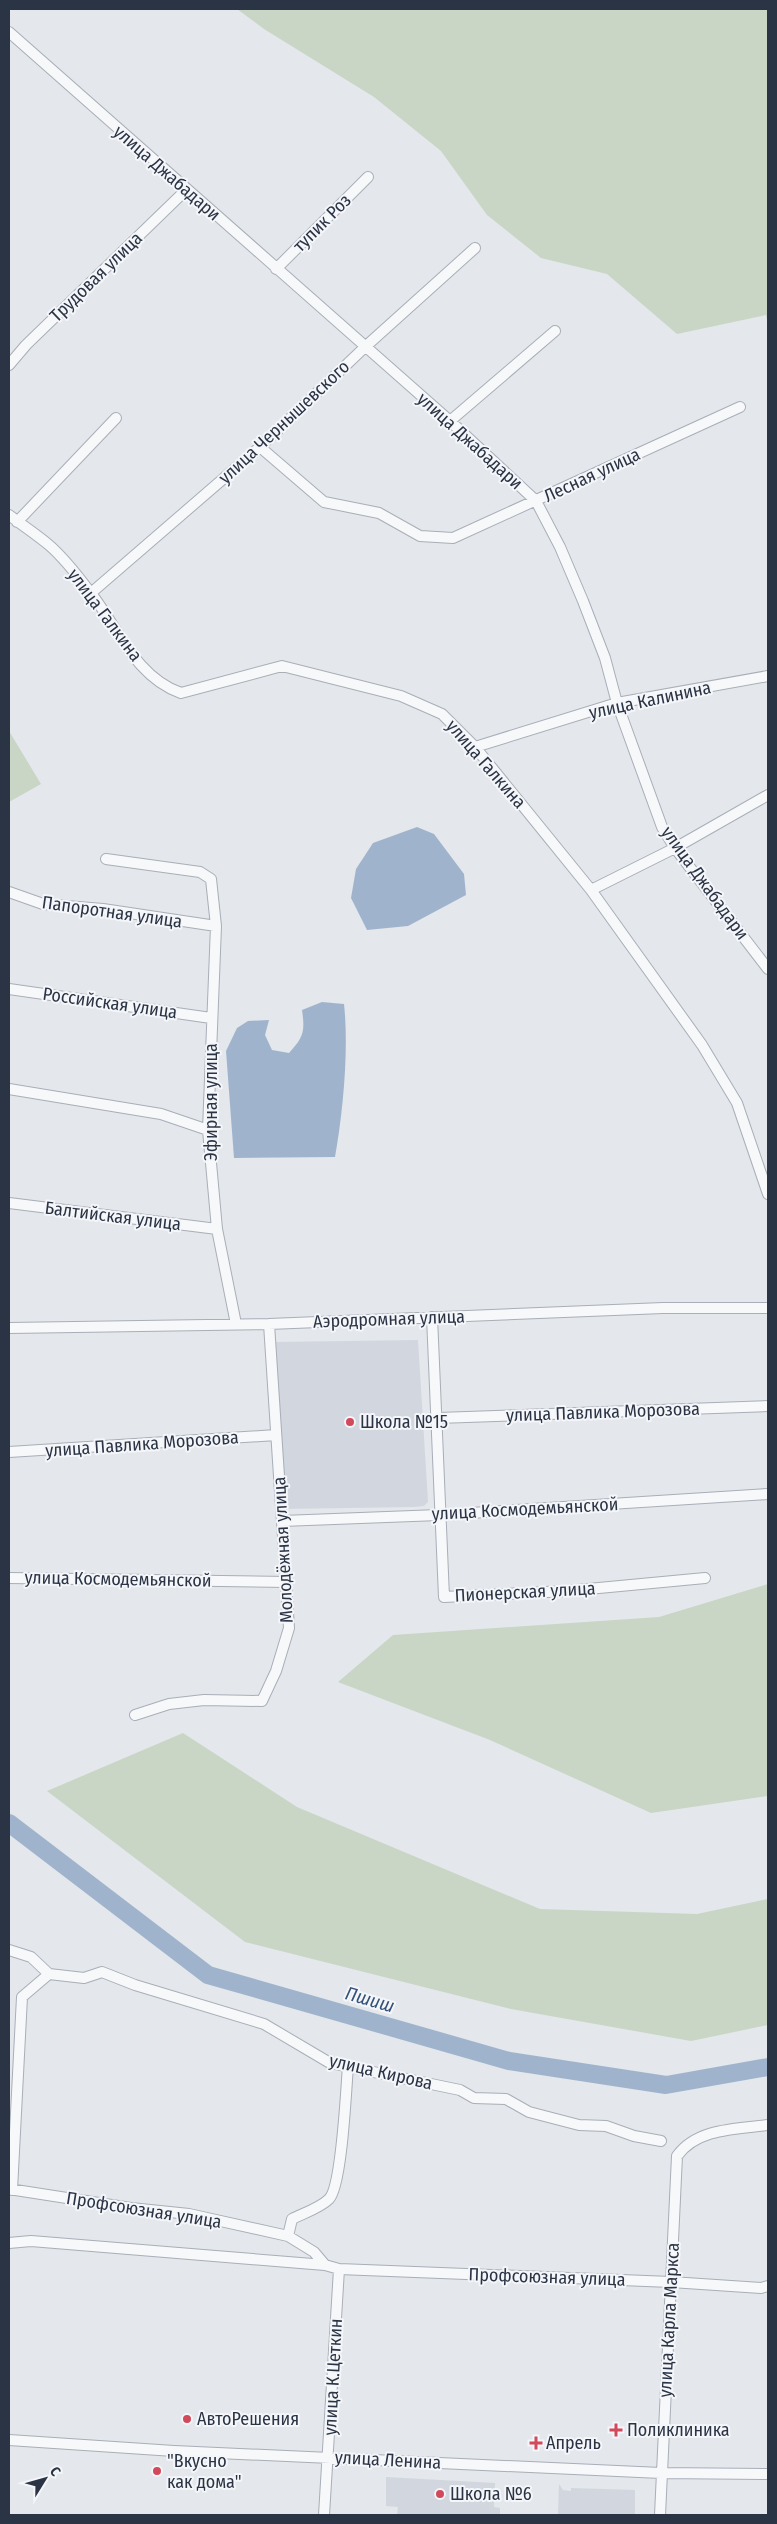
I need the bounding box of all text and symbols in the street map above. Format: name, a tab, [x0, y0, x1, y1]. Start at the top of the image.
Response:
street label: улица Джабадари	[109, 121, 225, 225]
street label: тупик Роз	[288, 189, 356, 257]
street label: Трудовая улица	[45, 227, 147, 327]
street label: улица Чернышевского	[214, 356, 354, 488]
street label: улица Джабадари	[413, 388, 527, 494]
street label: Лесная улица	[540, 443, 644, 507]
street label: улица Галкина	[63, 564, 147, 666]
street label: улица Калинина	[587, 676, 713, 724]
street label: улица Галкина	[441, 715, 531, 813]
street label: улица Джабадари	[657, 822, 753, 944]
street label: Папоротная улица	[41, 891, 184, 933]
street label: Российская улица	[41, 983, 179, 1023]
street label: Эфирная улица	[200, 1043, 222, 1161]
street label: Балтийская улица	[44, 1197, 183, 1235]
street label: Аэродромная улица	[313, 1305, 465, 1333]
street label: улица Павлика Морозова	[506, 1398, 700, 1426]
place label: Школа №15	[360, 1411, 448, 1433]
marker: Школа №15	[344, 1416, 356, 1428]
street label: улица Павлика Морозова	[44, 1426, 240, 1462]
street label: Молодёжная улица	[268, 1476, 298, 1624]
street label: улица Космодемьянской	[431, 1493, 619, 1525]
street label: улица Космодемьянской	[24, 1566, 212, 1592]
street label: Пионерская улица	[454, 1577, 596, 1607]
water label: Пшиш	[343, 1981, 397, 2017]
street label: улица Кирова	[327, 2049, 435, 2095]
street label: Профсоюзная улица	[65, 2187, 223, 2233]
street label: улица Карла Маркса	[654, 2242, 684, 2398]
street label: Профсоюзная улица	[468, 2263, 626, 2291]
street label: улица К.Цеткин	[319, 2318, 347, 2436]
place label: АвтоРешения	[197, 2408, 299, 2430]
marker: АвтоРешения	[181, 2413, 193, 2425]
place label: Поликлиника	[627, 2419, 730, 2441]
marker: Поликлиника	[609, 2423, 623, 2437]
place label: Апрель	[546, 2432, 601, 2454]
marker: Апрель	[530, 2437, 542, 2449]
street label: улица Ленина	[334, 2446, 442, 2474]
place label: "Вкусно как дома"	[167, 2450, 242, 2493]
north arrow	[20, 2454, 70, 2504]
text: С	[46, 2463, 64, 2480]
marker: "Вкусно как дома"	[151, 2465, 163, 2477]
place label: Школа №6	[450, 2483, 532, 2505]
marker: Школа №6	[434, 2488, 446, 2500]

